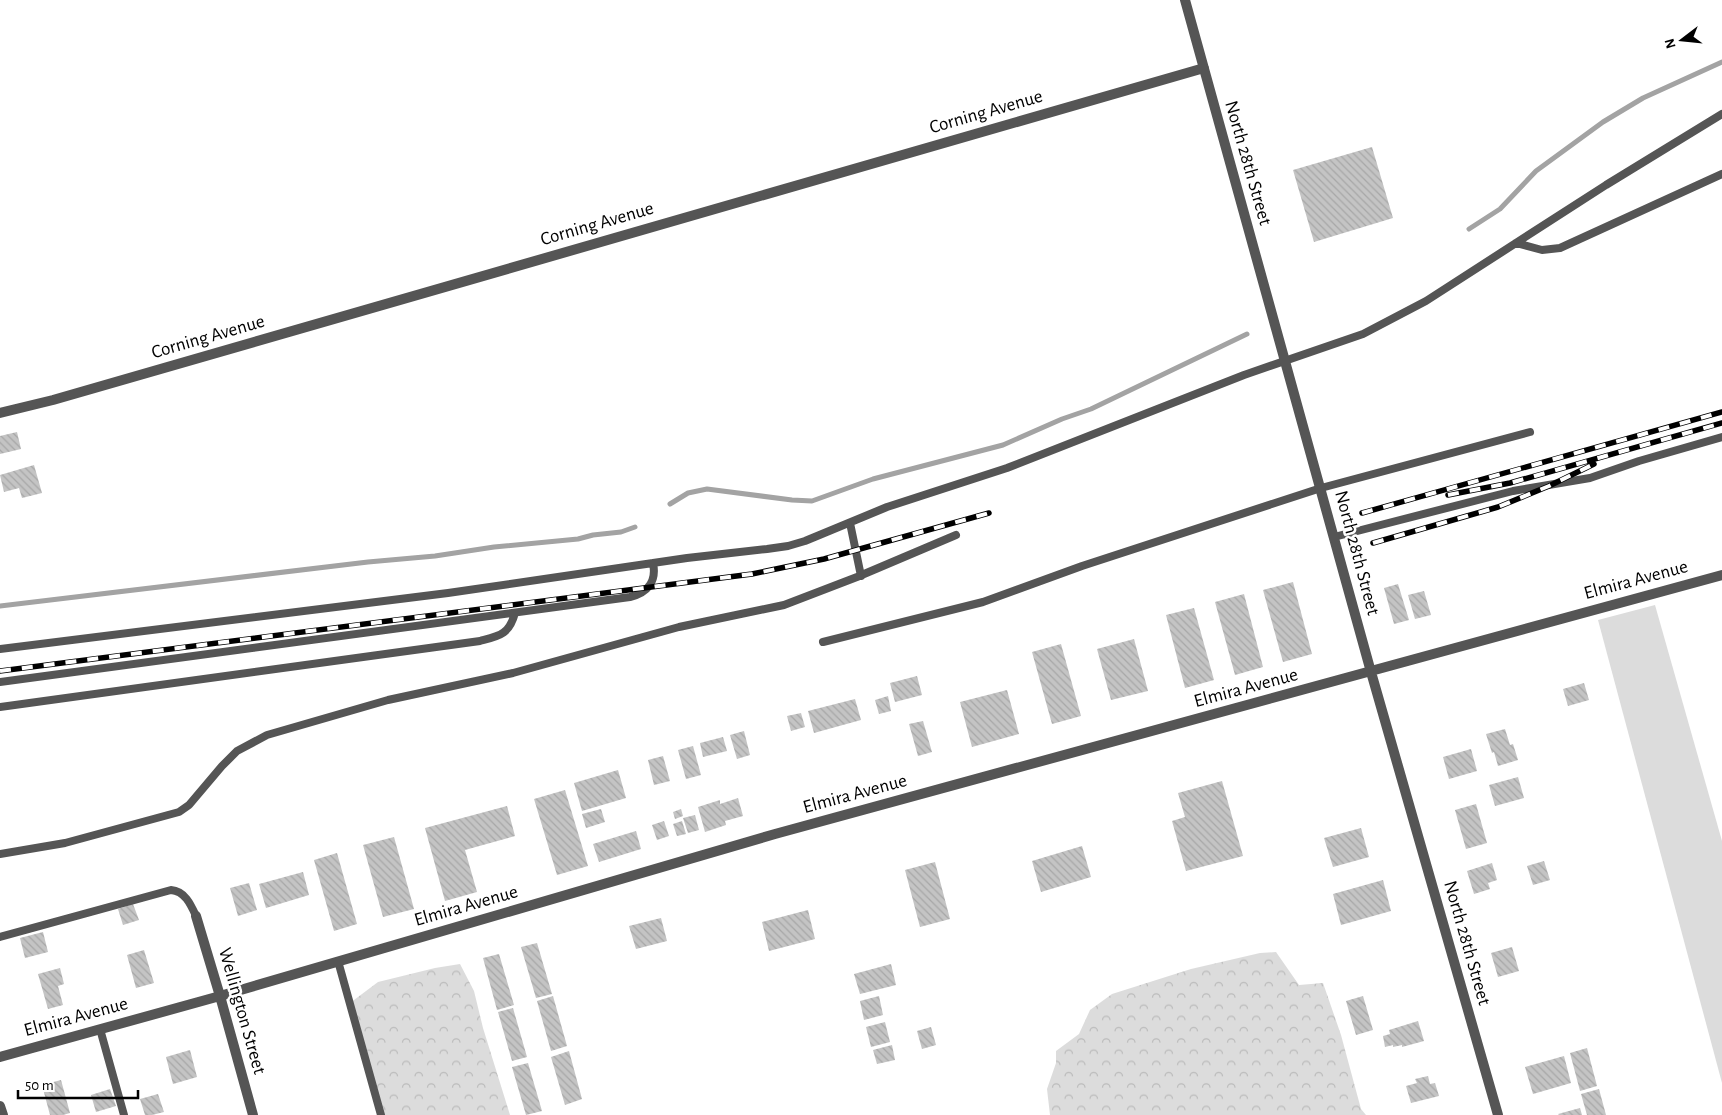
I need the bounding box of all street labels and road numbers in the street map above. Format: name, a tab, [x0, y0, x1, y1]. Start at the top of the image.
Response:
street label: Corning Avenue	[927, 87, 1045, 137]
street label: North 28th Street	[1221, 99, 1275, 227]
street label: Corning Avenue	[538, 199, 656, 249]
street label: Corning Avenue	[149, 312, 267, 362]
street label: North 28th Street	[1331, 489, 1383, 617]
street label: Elmira Avenue	[1582, 557, 1690, 603]
street label: Elmira Avenue	[1192, 665, 1300, 711]
street label: Elmira Avenue	[801, 771, 909, 817]
street label: North 28th Street	[1440, 879, 1494, 1007]
street label: Elmira Avenue	[412, 882, 520, 930]
street label: Wellington Street	[215, 946, 269, 1076]
street label: Elmira Avenue	[22, 994, 130, 1040]

